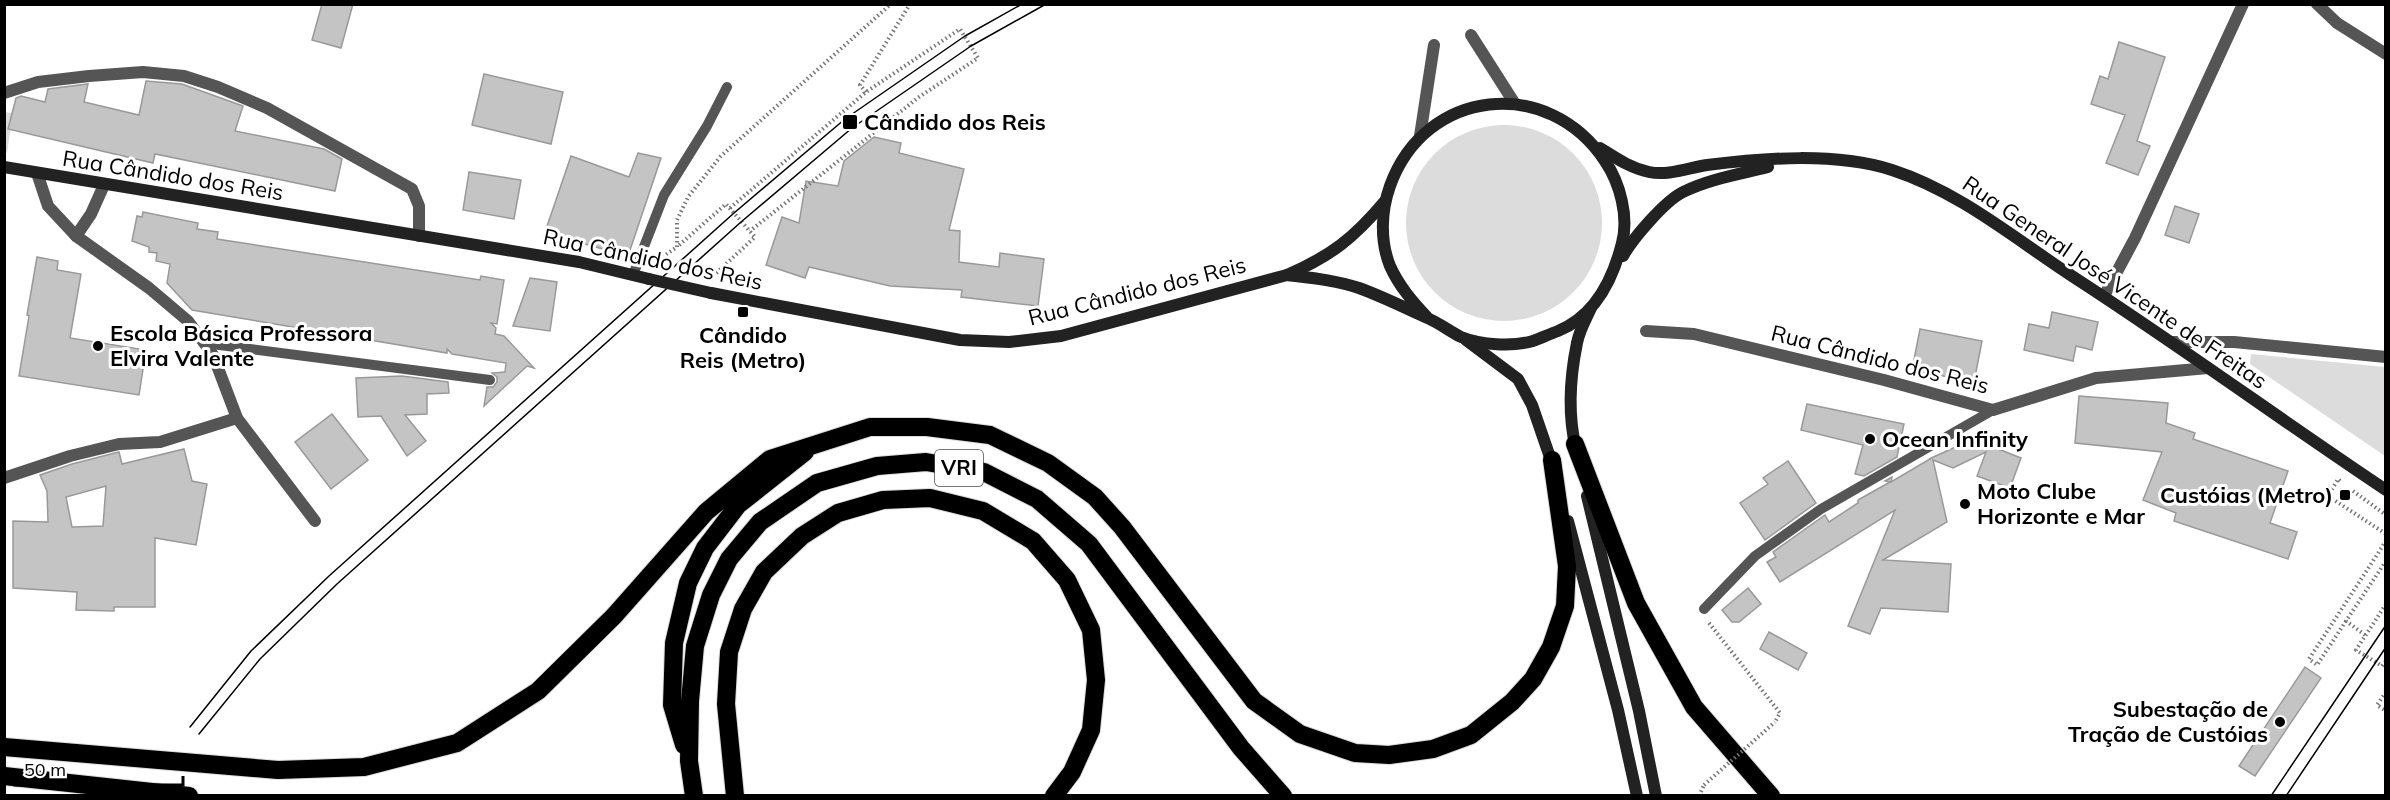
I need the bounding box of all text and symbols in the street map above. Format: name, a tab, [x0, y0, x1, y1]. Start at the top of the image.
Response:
place label: Cândido dos Reis	[864, 108, 1046, 136]
marker: Cândido dos Reis	[841, 113, 859, 131]
street label: Rua Cândido dos Reis	[60, 144, 286, 206]
street label: Rua General José Vicente de Freitas	[1957, 169, 2273, 395]
street label: Rua Cândido dos Reis	[541, 222, 765, 296]
street label: Rua Cândido dos Reis	[1025, 250, 1249, 332]
marker: Cândido Reis (Metro)	[736, 305, 750, 319]
street label: Rua Cândido dos Reis	[1768, 318, 1992, 400]
place label: Escola Básica Professora Elvira Valente	[110, 319, 373, 372]
place label: Cândido Reis (Metro)	[680, 321, 806, 374]
marker: Escola Básica Professora Elvira Valente	[91, 339, 105, 353]
place label: Ocean Infinity	[1882, 425, 2028, 453]
marker: Ocean Infinity	[1863, 432, 1877, 446]
road number: VRI	[935, 450, 983, 486]
place label: Moto Clube Horizonte e Mar	[1977, 477, 2145, 530]
place label: Custóias (Metro)	[2160, 481, 2333, 509]
marker: Custóias (Metro)	[2338, 488, 2352, 502]
marker: Moto Clube Horizonte e Mar	[1958, 497, 1972, 511]
place label: Subestação de Tração de Custóias	[2068, 695, 2268, 748]
marker: Subestação de Tração de Custóias	[2273, 715, 2287, 729]
scale bar	[15, 749, 183, 787]
text: 50 m	[24, 758, 66, 781]

